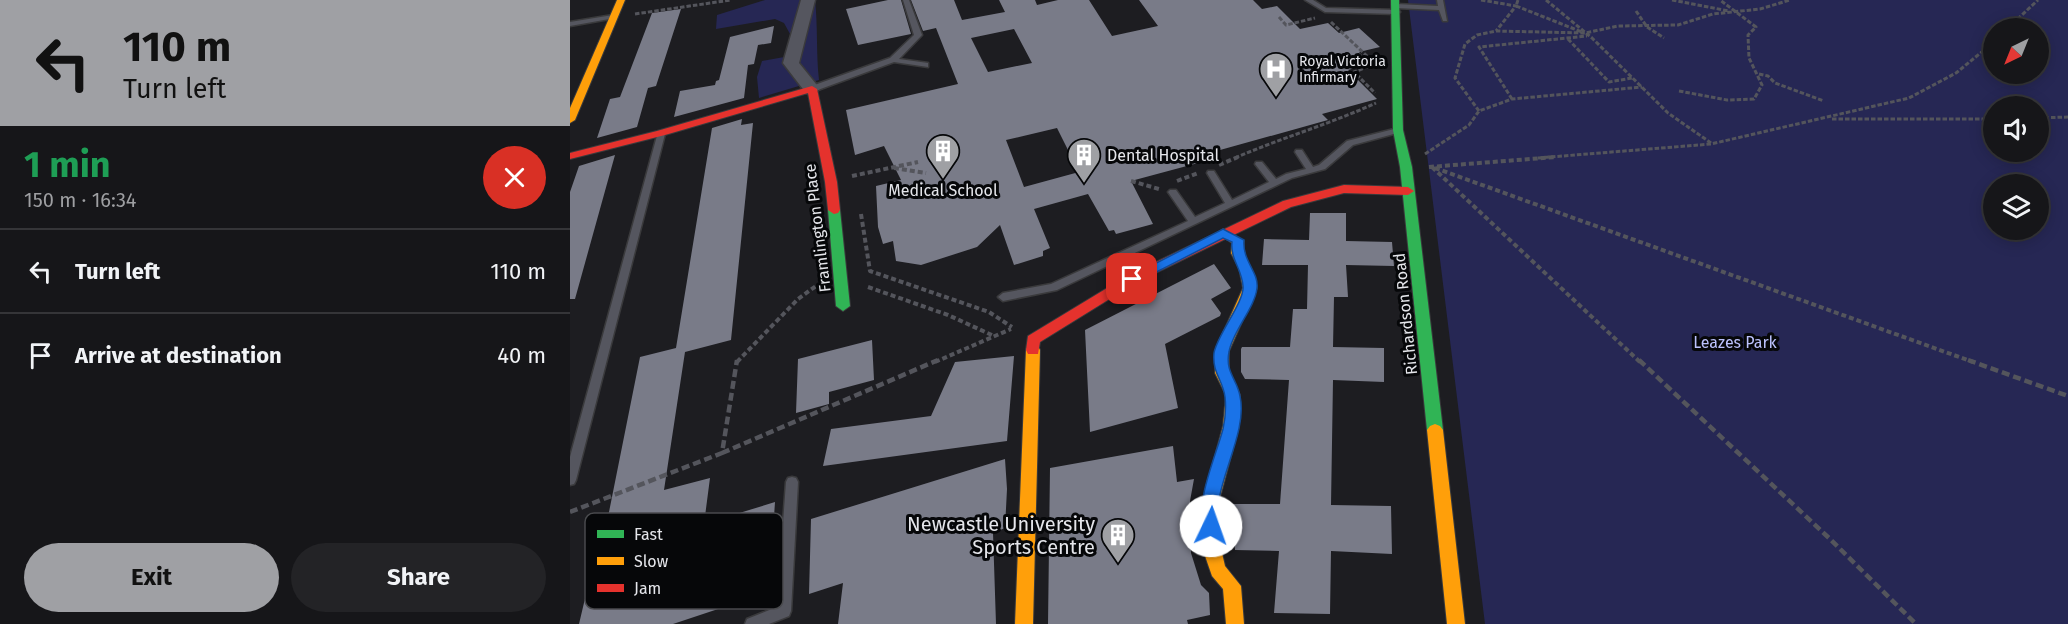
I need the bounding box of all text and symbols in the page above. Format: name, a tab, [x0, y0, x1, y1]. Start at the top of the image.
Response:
north arrow	[1983, 18, 2049, 84]
map controls	[1983, 18, 2049, 240]
text: 110 m	[123, 22, 231, 72]
icon: left	[24, 24, 102, 102]
hospital icon: Royal Victoria Infirmary	[1258, 51, 1294, 98]
place label: Royal Victoria Infirmary	[1299, 53, 1386, 86]
text: Turn left	[123, 73, 226, 105]
button: sound	[1983, 96, 2049, 162]
building icon: Medical School	[925, 133, 961, 180]
building icon: Dental Hospital	[1066, 137, 1102, 184]
text: 1 min	[24, 143, 111, 187]
button: close	[483, 146, 546, 209]
place label: Dental Hospital	[1107, 146, 1219, 165]
street label: Framlington Place	[800, 163, 835, 293]
button: layers	[1983, 174, 2049, 240]
place label: Medical School	[888, 181, 998, 200]
text: 150 m · 16:34	[24, 188, 137, 212]
street label: Richardson Road	[1390, 252, 1421, 376]
pin	[1106, 253, 1157, 304]
icon: left	[24, 255, 57, 288]
text: Turn left	[75, 258, 160, 285]
text: 110 m	[490, 258, 546, 285]
icon: arrive	[1115, 262, 1148, 295]
park label: Leazes Park	[1693, 333, 1778, 352]
icon: arrive	[24, 339, 57, 372]
text: Arrive at destination	[75, 342, 282, 369]
text: 40 m	[497, 342, 546, 369]
position arrow	[1179, 494, 1243, 558]
place label: Newcastle University Sports Centre	[907, 512, 1095, 559]
legend	[585, 513, 783, 609]
building icon: Newcastle University Sports Centre	[1100, 517, 1136, 564]
text: Fast	[634, 525, 663, 544]
button: Exit	[24, 543, 279, 612]
button: Share	[291, 543, 546, 612]
text: Slow	[634, 552, 669, 571]
text: Jam	[634, 579, 661, 598]

